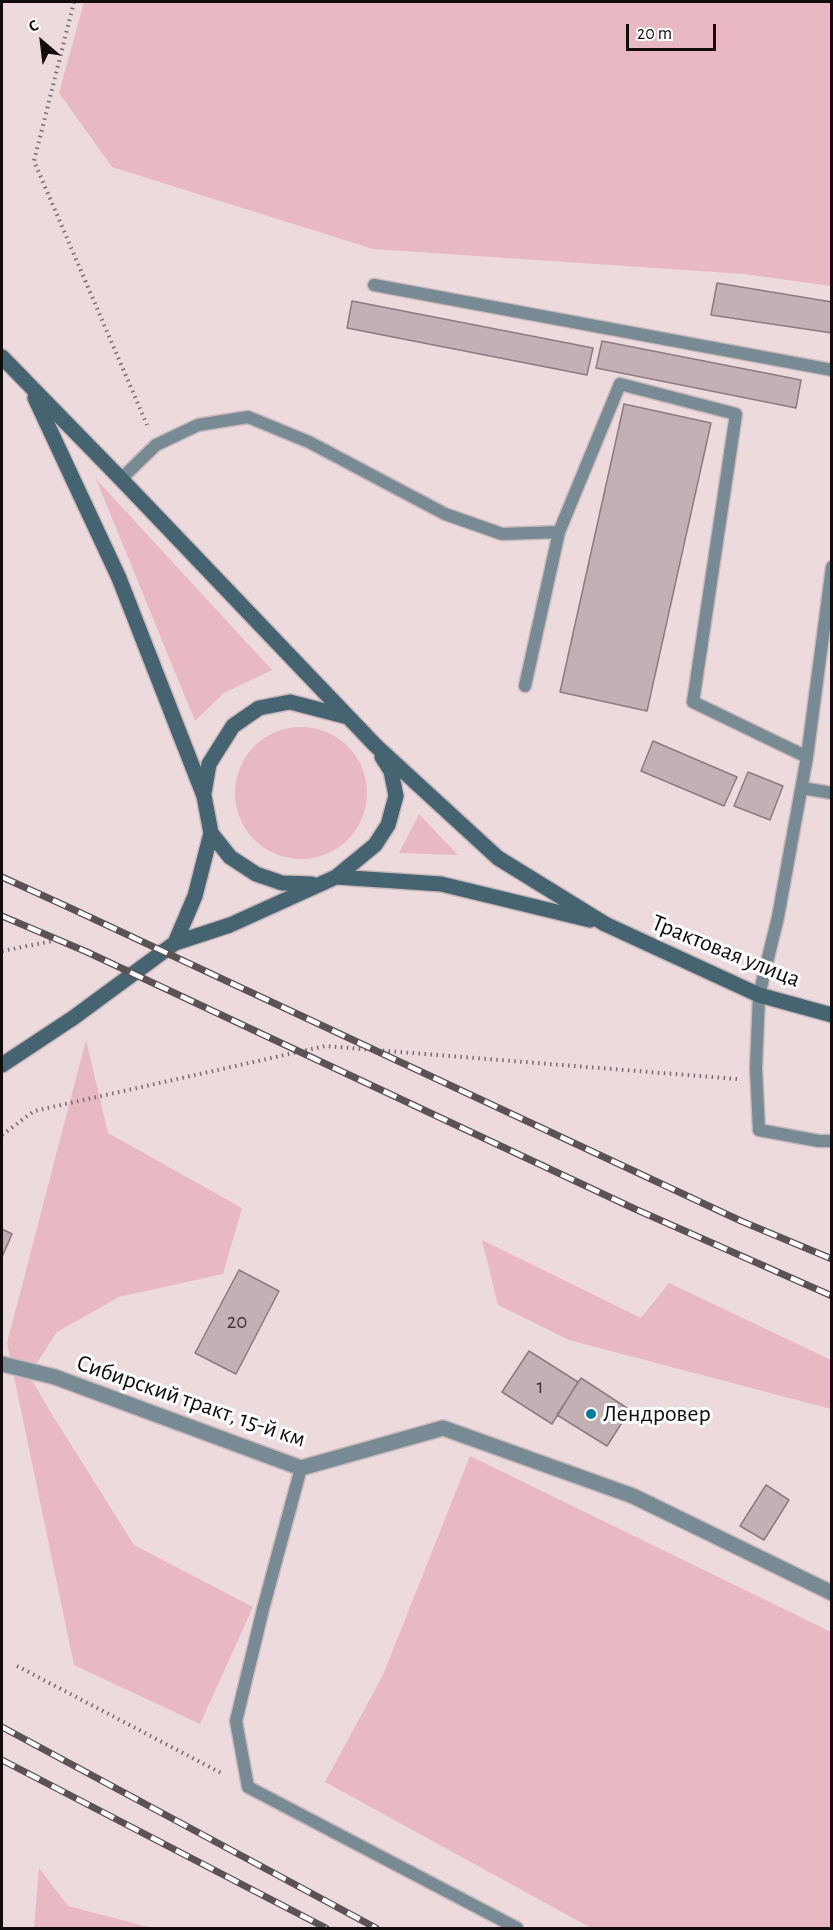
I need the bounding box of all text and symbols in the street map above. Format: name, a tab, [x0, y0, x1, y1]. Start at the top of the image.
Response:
north arrow	[12, 12, 72, 72]
scale bar	[629, 12, 719, 50]
text: С	[26, 17, 41, 35]
text: 20 m	[637, 25, 672, 43]
street label: Трактовая улица	[648, 908, 804, 994]
house number: 20	[227, 1309, 247, 1335]
street label: Сибирский тракт, 15-й км	[73, 1348, 309, 1454]
house number: 1	[536, 1374, 544, 1400]
place label: Лендровер	[603, 1400, 711, 1428]
marker: Лендровер	[584, 1407, 598, 1421]

